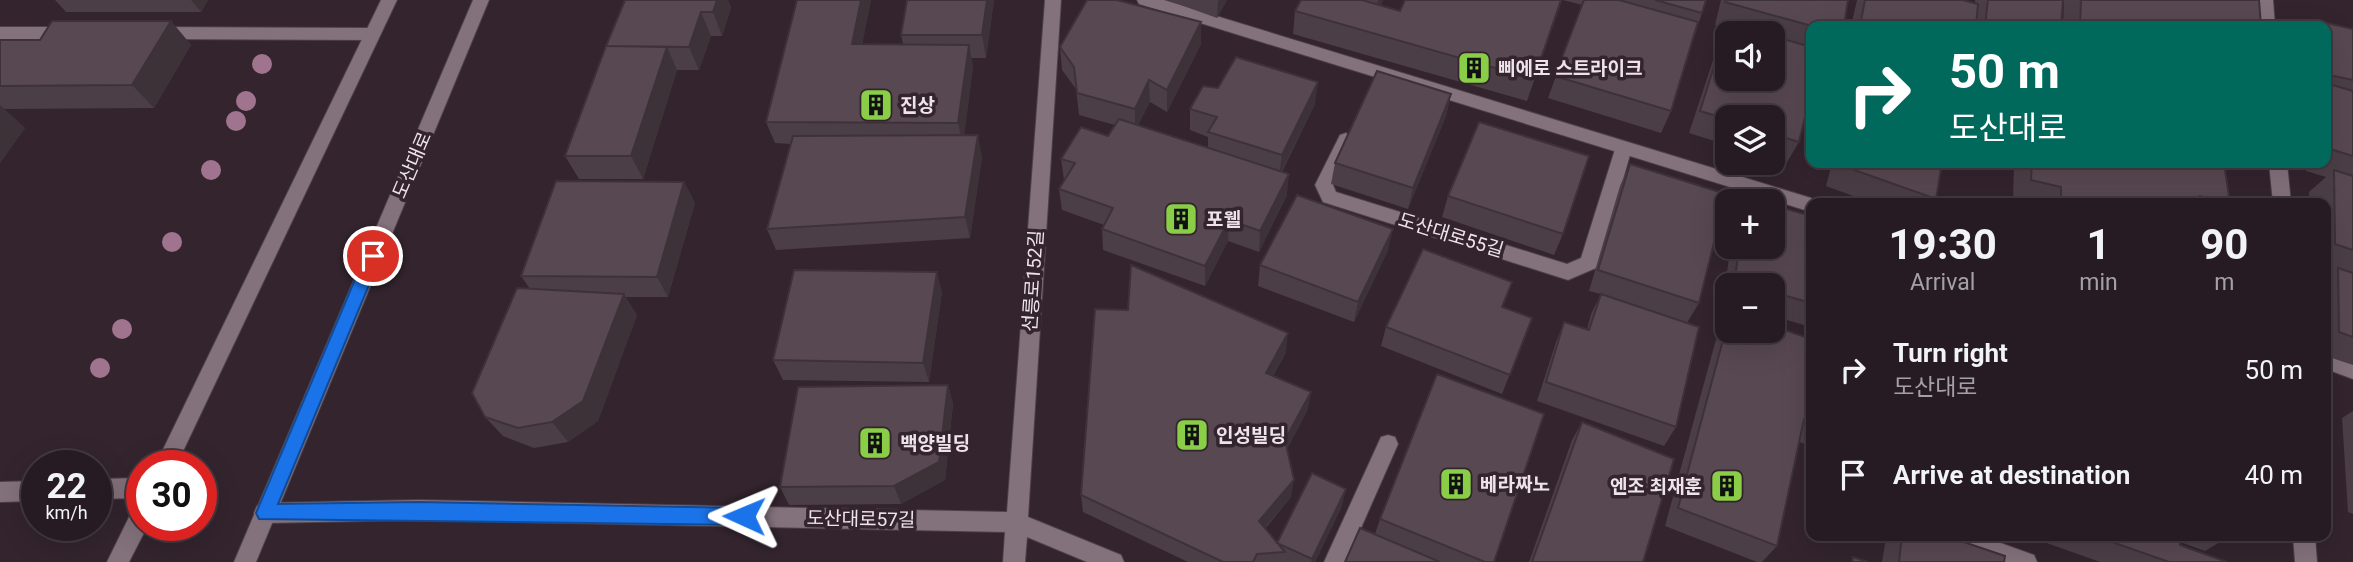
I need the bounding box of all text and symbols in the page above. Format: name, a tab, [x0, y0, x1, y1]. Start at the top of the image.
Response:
map controls	[1715, 21, 1785, 343]
button: sound	[1715, 21, 1785, 91]
text: 50 m	[1949, 43, 2060, 100]
building icon: 삐에로 스트라이크	[1455, 49, 1493, 87]
icon: right	[1834, 49, 1925, 140]
place label: 삐에로 스트라이크	[1498, 57, 1643, 80]
building icon: 진상	[857, 86, 895, 124]
place label: 진상	[900, 94, 935, 117]
button: layers	[1715, 105, 1785, 175]
text: 도산대로	[1949, 109, 2067, 147]
street label: 도산대로	[388, 128, 436, 202]
button: +	[1715, 189, 1785, 259]
building icon: 포웰	[1162, 200, 1200, 238]
place label: 포웰	[1206, 208, 1241, 231]
street label: 도산대로55길	[1396, 208, 1506, 262]
text: 19:30	[1889, 220, 1997, 269]
text: 1	[2086, 220, 2111, 269]
text: 90	[2200, 220, 2248, 269]
pin	[343, 226, 403, 286]
street label: 선릉로152길	[1018, 229, 1048, 333]
icon: arrive	[354, 237, 392, 275]
text: Arrival	[1910, 269, 1975, 296]
text: min	[2079, 269, 2118, 296]
text: m	[2214, 269, 2234, 296]
button: −	[1715, 273, 1785, 343]
text: Turn right	[1893, 338, 2008, 368]
icon: right	[1834, 351, 1872, 389]
text: 50 m	[2245, 355, 2303, 385]
text: 도산대로	[1893, 374, 1978, 401]
building icon: 인성빌딩	[1173, 416, 1211, 454]
building icon: 백양빌딩	[856, 424, 894, 462]
place label: 인성빌딩	[1216, 424, 1286, 447]
place label: 백양빌딩	[900, 432, 970, 455]
speed limit sign: 30	[126, 450, 217, 541]
icon: arrive	[1834, 456, 1872, 494]
text: Arrive at destination	[1893, 460, 2130, 490]
text: 40 m	[2245, 460, 2303, 490]
building icon: 베라짜노	[1437, 465, 1475, 503]
text: 22	[46, 466, 87, 507]
building icon: 엔조 최재훈	[1708, 467, 1746, 505]
place label: 베라짜노	[1480, 473, 1550, 496]
place label: 엔조 최재훈	[1610, 475, 1702, 498]
position arrow	[707, 479, 781, 553]
text: km/h	[45, 502, 88, 523]
street label: 도산대로57길	[806, 507, 916, 531]

